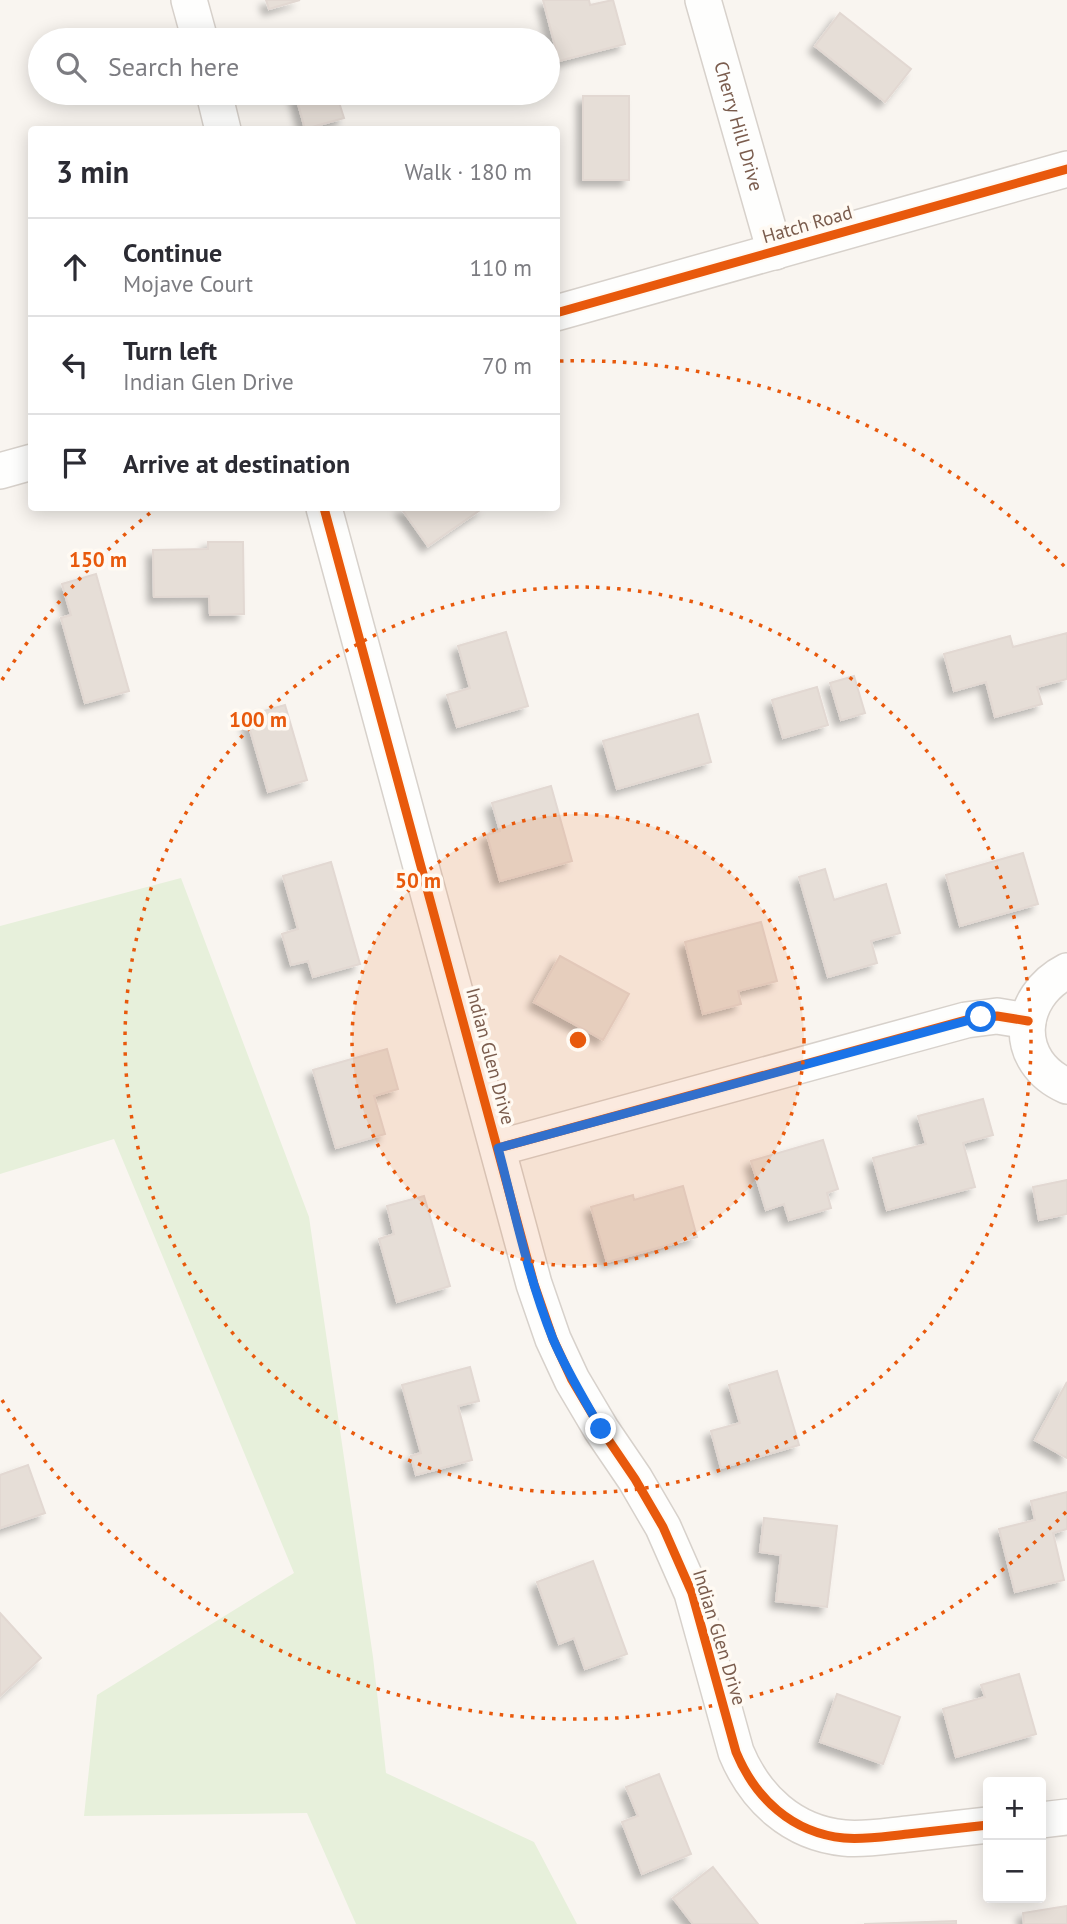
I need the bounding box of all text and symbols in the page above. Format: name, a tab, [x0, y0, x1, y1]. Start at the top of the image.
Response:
search box	[28, 28, 560, 105]
icon: search	[52, 48, 90, 86]
text: Search here	[108, 50, 239, 83]
street label: Cherry Hill Drive	[709, 58, 769, 194]
text: 3 min	[56, 152, 129, 191]
text: Walk · 180 m	[405, 157, 532, 186]
street label: Hatch Road	[759, 200, 855, 248]
text: Continue	[123, 236, 222, 269]
icon: ahead	[56, 248, 94, 286]
text: 110 m	[470, 253, 532, 282]
text: Mojave Court	[123, 269, 253, 298]
text: Turn left	[123, 334, 217, 367]
icon: left	[56, 346, 94, 384]
text: 70 m	[482, 351, 532, 380]
text: Indian Glen Drive	[123, 367, 294, 396]
icon: arrive	[56, 444, 94, 482]
text: Arrive at destination	[123, 447, 350, 480]
text: 150 m	[69, 546, 127, 573]
text: 100 m	[229, 706, 287, 733]
text: 50 m	[395, 867, 441, 894]
street label: Indian Glen Drive	[461, 985, 521, 1127]
route start	[965, 1001, 996, 1032]
centre of rings	[566, 1028, 590, 1052]
route end	[585, 1413, 616, 1444]
street label: Indian Glen Drive	[688, 1566, 752, 1708]
map controls	[983, 1777, 1046, 1903]
button: +	[983, 1777, 1046, 1840]
button: −	[983, 1840, 1046, 1903]

